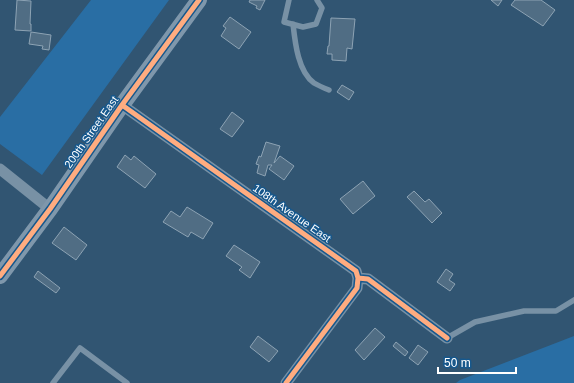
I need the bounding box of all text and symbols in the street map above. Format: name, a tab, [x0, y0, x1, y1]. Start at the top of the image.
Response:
street label: 200th Street East	[62, 94, 120, 170]
street label: 108th Avenue East	[251, 182, 333, 244]
scale bar	[438, 349, 516, 375]
text: 50 m	[444, 356, 471, 370]

